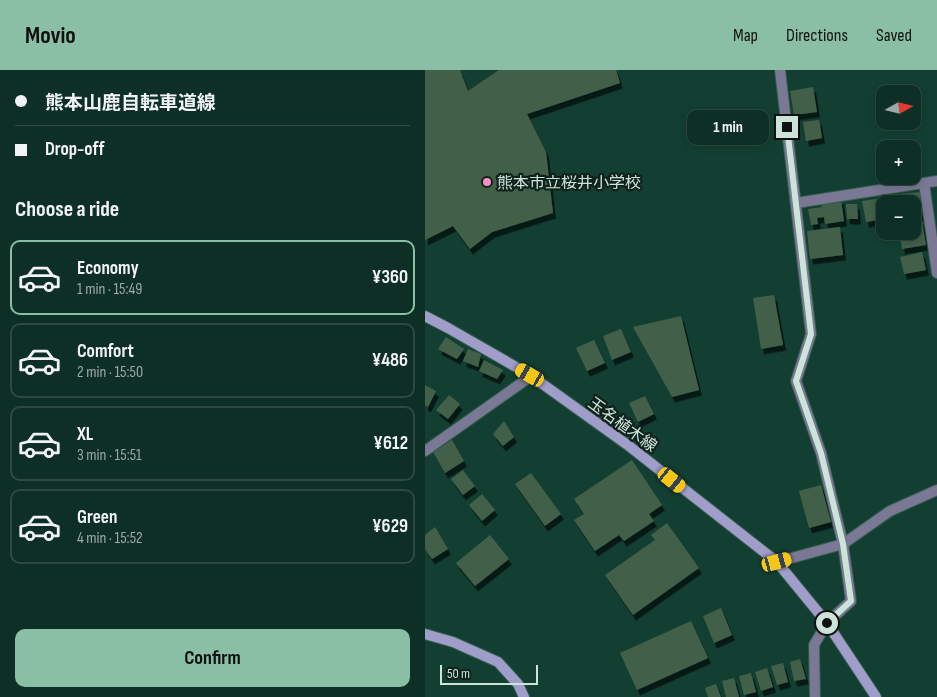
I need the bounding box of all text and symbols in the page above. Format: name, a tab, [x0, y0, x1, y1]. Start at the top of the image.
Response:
text: Movio	[25, 21, 76, 50]
text: Map	[733, 25, 758, 46]
text: Directions	[786, 25, 848, 46]
text: Saved	[876, 25, 912, 46]
north arrow	[876, 85, 921, 130]
map controls	[876, 85, 921, 240]
text: 熊本山鹿自転車道線	[45, 92, 216, 115]
callout: 1 min	[687, 110, 769, 144]
route end	[776, 116, 798, 138]
text: 1 min	[713, 118, 743, 137]
text: Drop-off	[45, 138, 105, 161]
button: +	[876, 140, 921, 185]
place label: 熊本市立桜井小学校	[497, 174, 641, 193]
marker: 熊本市立桜井小学校	[481, 176, 493, 188]
button: −	[876, 195, 921, 240]
text: Choose a ride	[15, 196, 119, 223]
icon: car	[17, 255, 62, 300]
text: Economy	[77, 257, 139, 280]
text: ¥360	[372, 266, 408, 289]
text: 1 min · 15:49	[77, 280, 142, 299]
icon: car	[17, 338, 62, 383]
text: Comfort	[77, 340, 134, 363]
text: ¥486	[372, 349, 408, 372]
car	[513, 361, 546, 389]
text: 2 min · 15:50	[77, 363, 143, 382]
street label: 玉名植木線	[584, 394, 660, 456]
icon: car	[17, 421, 62, 466]
text: XL	[77, 423, 93, 446]
text: ¥612	[373, 432, 408, 455]
text: 3 min · 15:51	[77, 446, 142, 465]
car	[655, 465, 688, 495]
icon: car	[17, 504, 62, 549]
text: Green	[77, 506, 117, 529]
text: ¥629	[372, 515, 408, 538]
text: 4 min · 15:52	[77, 529, 143, 548]
car	[760, 551, 793, 573]
route start	[816, 612, 838, 634]
button: Confirm	[15, 629, 410, 687]
scale bar	[440, 662, 537, 685]
text: 50 m	[447, 665, 470, 682]

